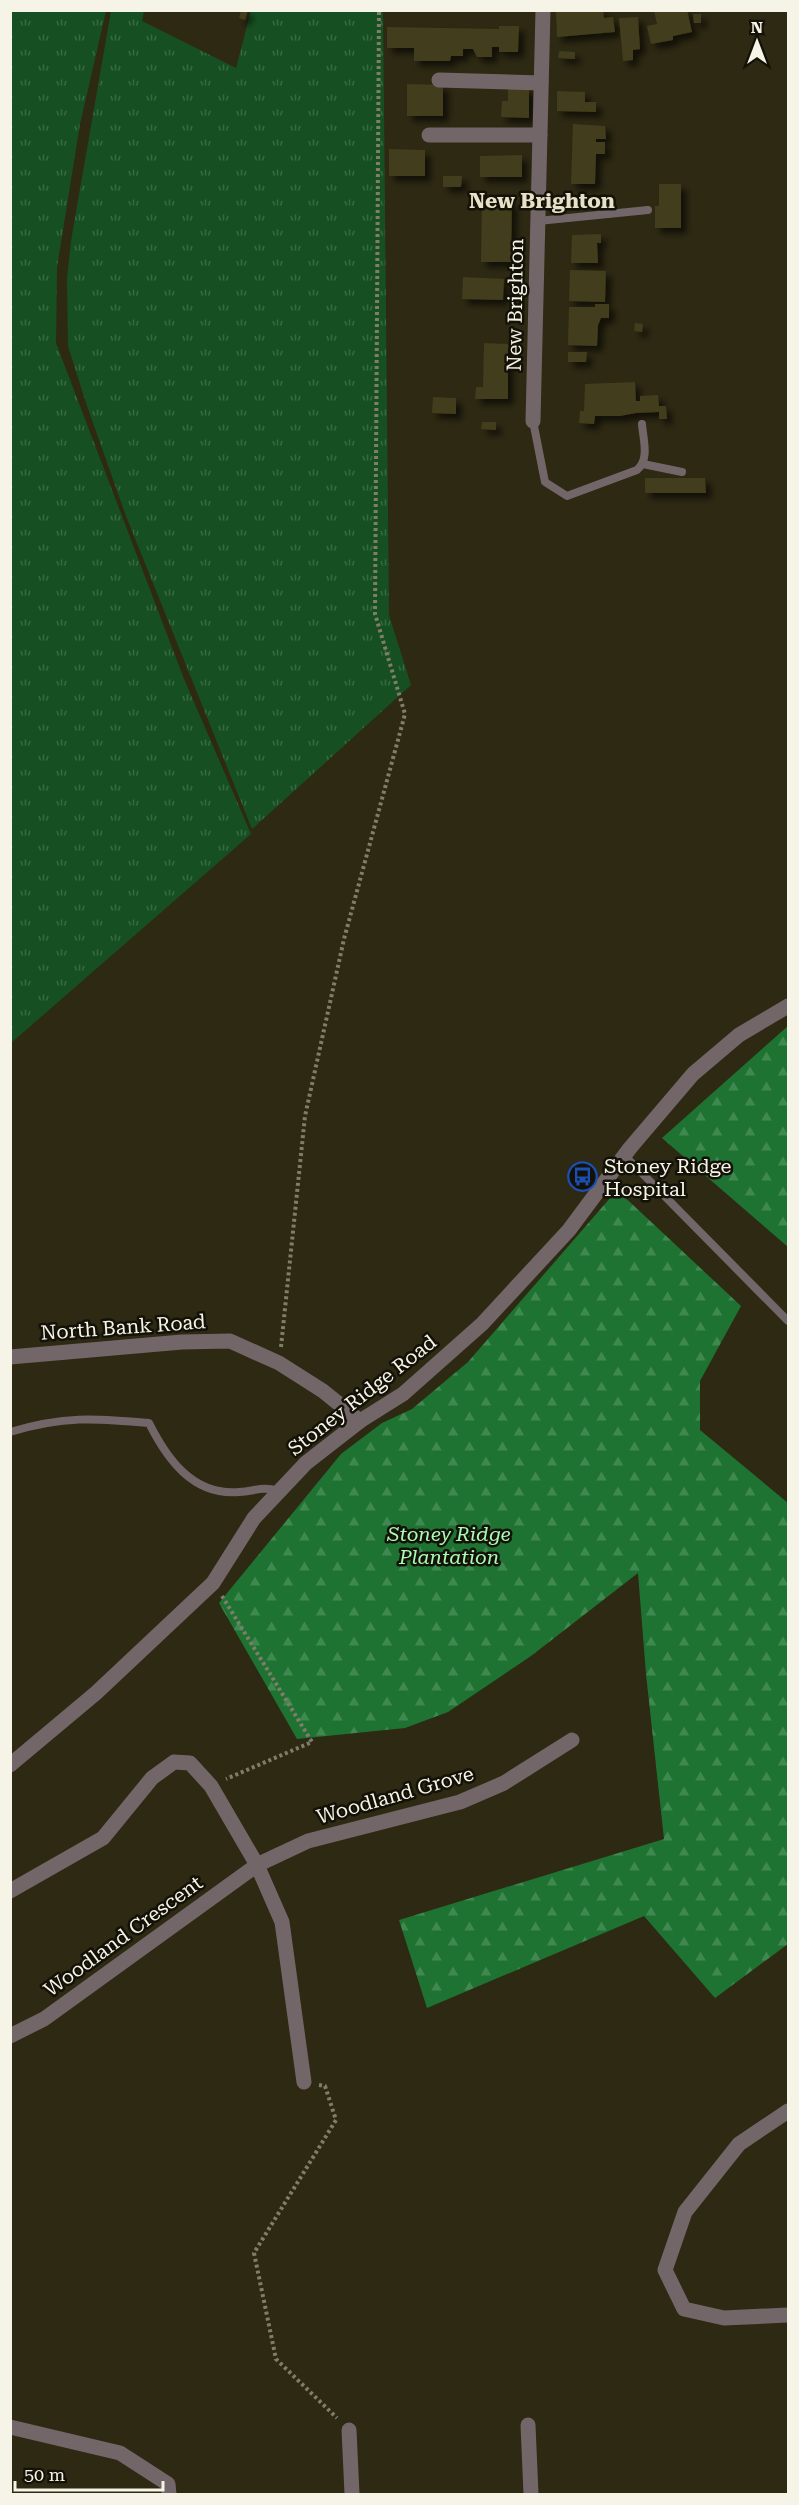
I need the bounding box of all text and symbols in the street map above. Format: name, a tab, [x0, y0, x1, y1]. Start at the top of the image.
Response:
north arrow	[727, 12, 787, 72]
text: N	[751, 18, 763, 37]
district label: New Brighton	[469, 189, 615, 213]
street label: New Brighton	[502, 238, 528, 372]
place label: Stoney Ridge Hospital	[604, 1154, 731, 1201]
bus stop icon: Stoney Ridge Hospital	[567, 1161, 599, 1193]
street label: North Bank Road	[40, 1309, 207, 1345]
street label: Stoney Ridge Road	[283, 1330, 441, 1460]
park label: Stoney Ridge Plantation	[386, 1522, 511, 1569]
street label: Woodland Grove	[314, 1761, 476, 1829]
street label: Woodland Crescent	[39, 1870, 207, 2002]
scale bar	[15, 2454, 164, 2492]
text: 50 m	[24, 2464, 65, 2485]

